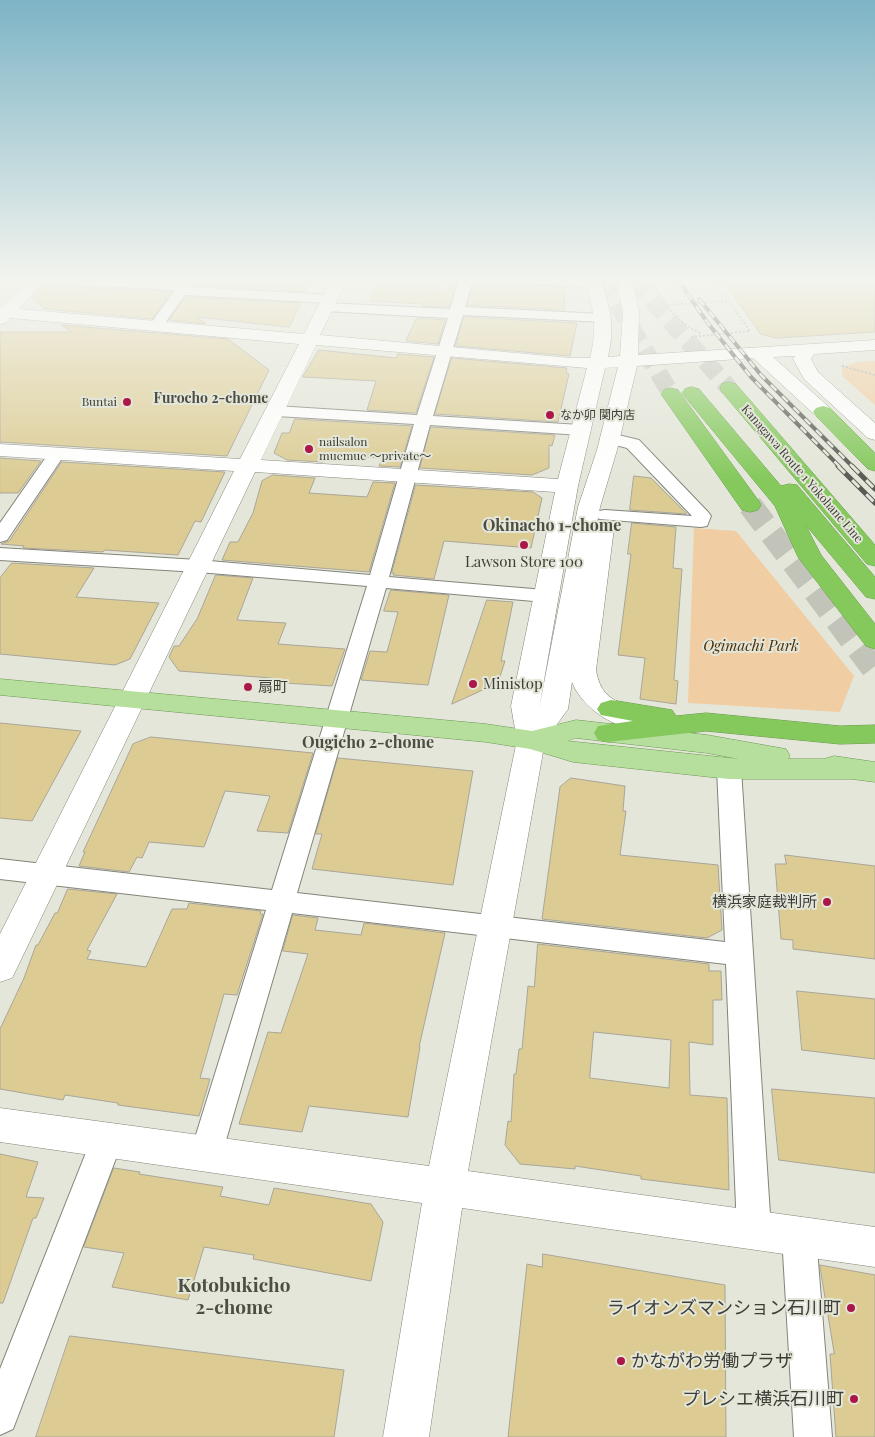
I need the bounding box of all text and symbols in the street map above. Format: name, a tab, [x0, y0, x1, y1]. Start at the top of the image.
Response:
district label: Furocho 2-chome	[154, 391, 268, 407]
place label: Buntai	[82, 395, 117, 409]
marker: Buntai	[121, 396, 133, 408]
street label: Kanagawa Route 1 Yokohane Line	[738, 402, 866, 546]
place label: なか卯 関内店	[560, 408, 635, 422]
marker: なか卯 関内店	[544, 409, 556, 421]
place label: nailsalon muemue ～private～	[319, 435, 431, 463]
marker: nailsalon muemue ～private～	[303, 443, 315, 455]
district label: Okinacho 1-chome	[483, 516, 621, 536]
marker: Lawson Store 100	[518, 539, 530, 551]
place label: Lawson Store 100	[465, 553, 583, 571]
park label: Ogimachi Park	[703, 637, 799, 655]
place label: Ministop	[483, 675, 543, 693]
place label: 扇町	[258, 678, 288, 696]
marker: Ministop	[467, 678, 479, 690]
marker: 扇町	[242, 681, 254, 693]
district label: Ougicho 2-chome	[302, 733, 434, 753]
place label: 横浜家庭裁判所	[712, 893, 817, 911]
marker: 横浜家庭裁判所	[821, 896, 833, 908]
district label: Kotobukicho 2-chome	[178, 1275, 290, 1319]
place label: ライオンズマンション石川町	[607, 1297, 841, 1319]
marker: ライオンズマンション石川町	[845, 1302, 857, 1314]
place label: かながわ労働プラザ	[631, 1350, 793, 1372]
marker: かながわ労働プラザ	[615, 1355, 627, 1367]
place label: プレシエ横浜石川町	[682, 1388, 844, 1410]
marker: プレシエ横浜石川町	[848, 1393, 860, 1405]

